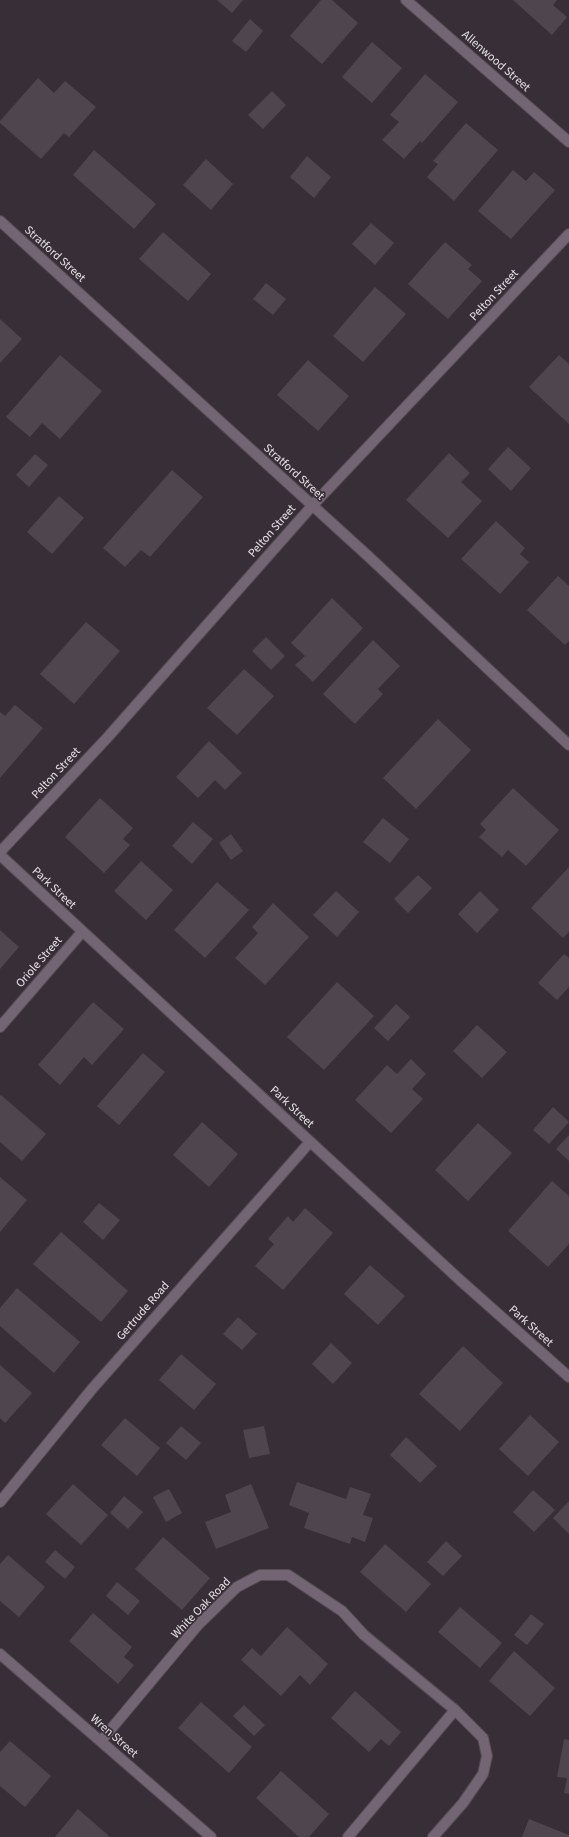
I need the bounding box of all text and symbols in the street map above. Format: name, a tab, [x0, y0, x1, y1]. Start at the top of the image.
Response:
street label: Allenwood Street	[458, 26, 534, 96]
street label: Stratford Street	[21, 222, 89, 286]
street label: Pelton Street	[466, 265, 522, 325]
street label: Stratford Street	[260, 440, 328, 504]
street label: Pelton Street	[244, 501, 300, 561]
street label: Pelton Street	[28, 743, 84, 803]
street label: Park Street	[28, 863, 80, 913]
street label: Oriole Street	[12, 933, 66, 991]
street label: Park Street	[266, 1082, 318, 1132]
street label: Gertrude Road	[113, 1278, 173, 1344]
street label: Park Street	[505, 1301, 557, 1351]
street label: White Oak Road	[167, 1574, 235, 1642]
street label: Wren Street	[86, 1710, 142, 1762]

